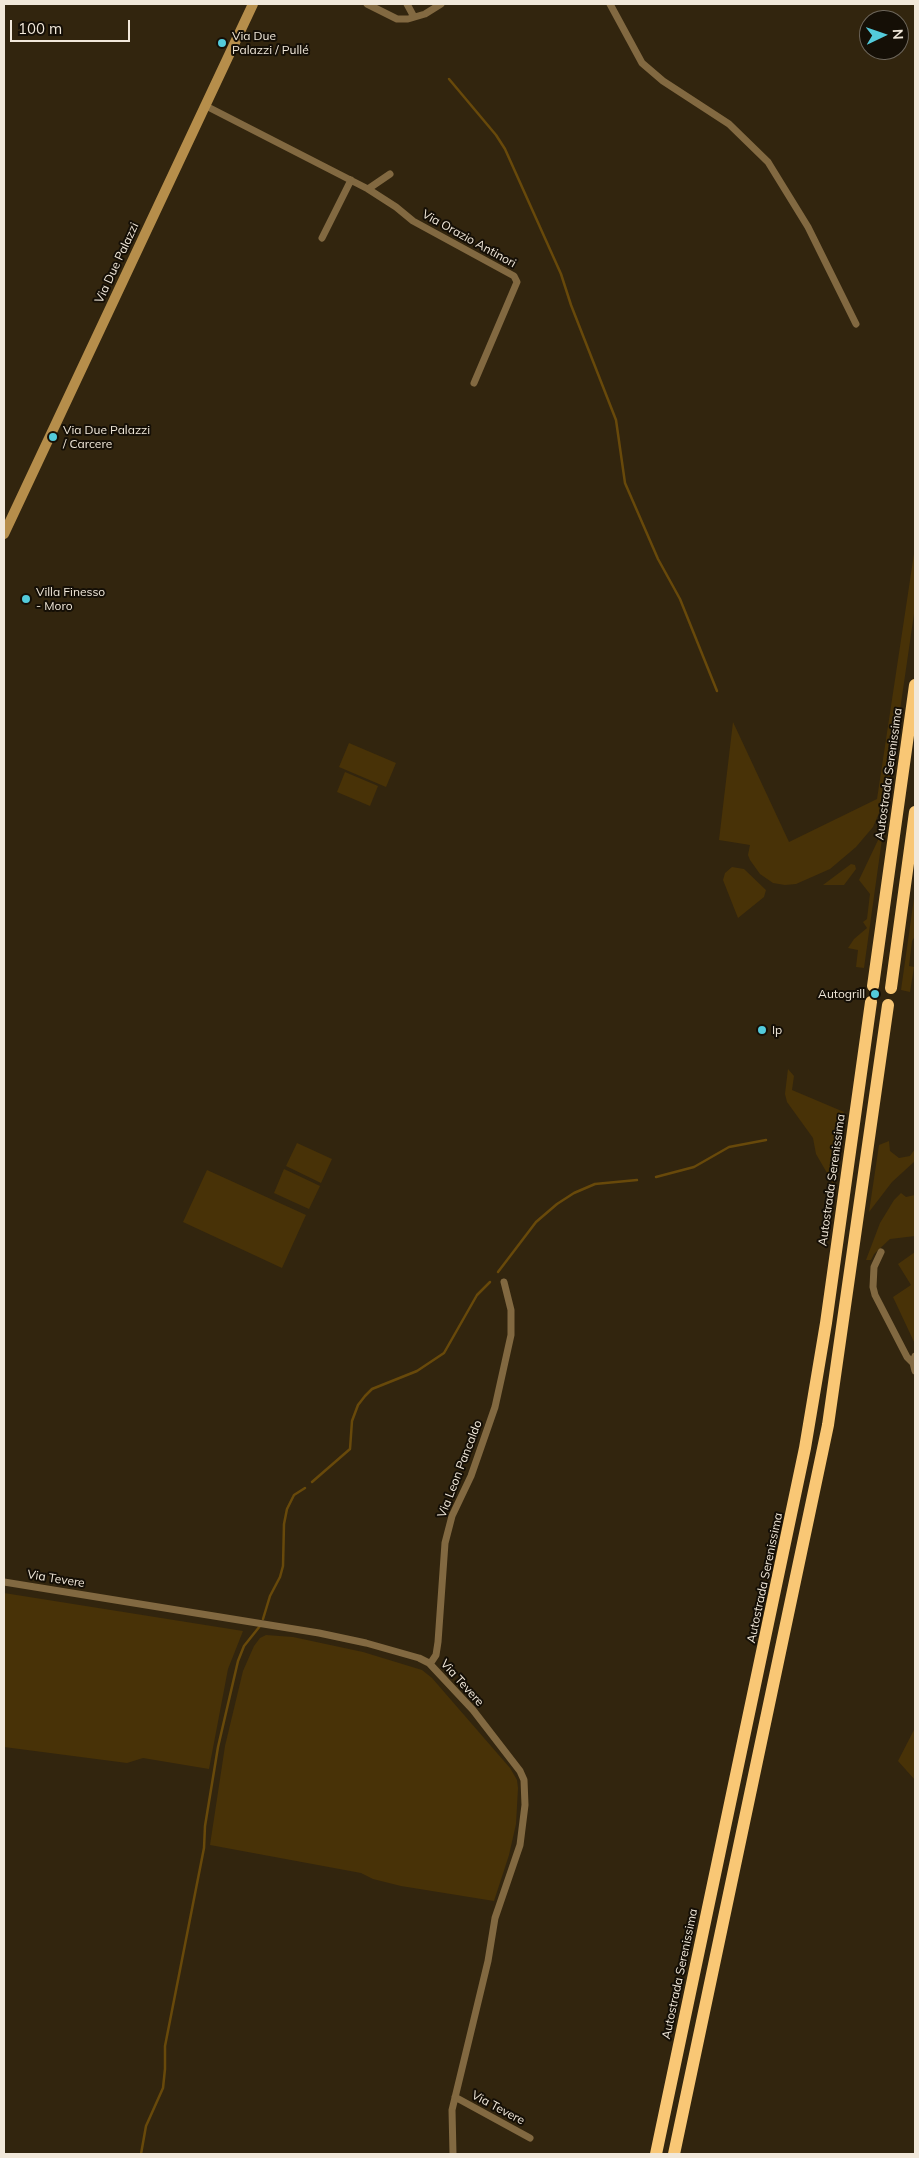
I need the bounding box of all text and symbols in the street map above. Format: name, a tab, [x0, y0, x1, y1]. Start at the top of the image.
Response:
scale bar	[12, 10, 132, 42]
north arrow	[859, 10, 909, 60]
text: 100 m	[18, 19, 62, 38]
place label: Via Due Palazzi / Pullé	[232, 29, 309, 57]
text: N	[889, 29, 907, 40]
marker: Via Due Palazzi / Pullé	[216, 37, 228, 49]
street label: Via Orazio Antinori	[419, 207, 519, 271]
street label: Via Due Palazzi	[92, 220, 142, 306]
place label: Via Due Palazzi / Carcere	[63, 423, 150, 451]
marker: Via Due Palazzi / Carcere	[47, 431, 59, 443]
place label: Villa Finesso - Moro	[36, 585, 105, 613]
marker: Villa Finesso - Moro	[20, 593, 32, 605]
street label: Autostrada Serenissima	[873, 707, 905, 841]
place label: Autogrill	[818, 987, 865, 1001]
marker: Autogrill	[869, 988, 881, 1000]
place label: Ip	[772, 1023, 782, 1037]
marker: Ip	[756, 1024, 768, 1036]
street label: Autostrada Serenissima	[816, 1113, 848, 1247]
street label: Via Leon Pancaldo	[435, 1418, 485, 1520]
street label: Autostrada Serenissima	[744, 1511, 786, 1645]
street label: Via Tevere	[26, 1567, 86, 1591]
street label: Via Tevere	[437, 1657, 487, 1709]
street label: Autostrada Serenissima	[659, 1907, 701, 2041]
street label: Via Tevere	[469, 2088, 527, 2128]

